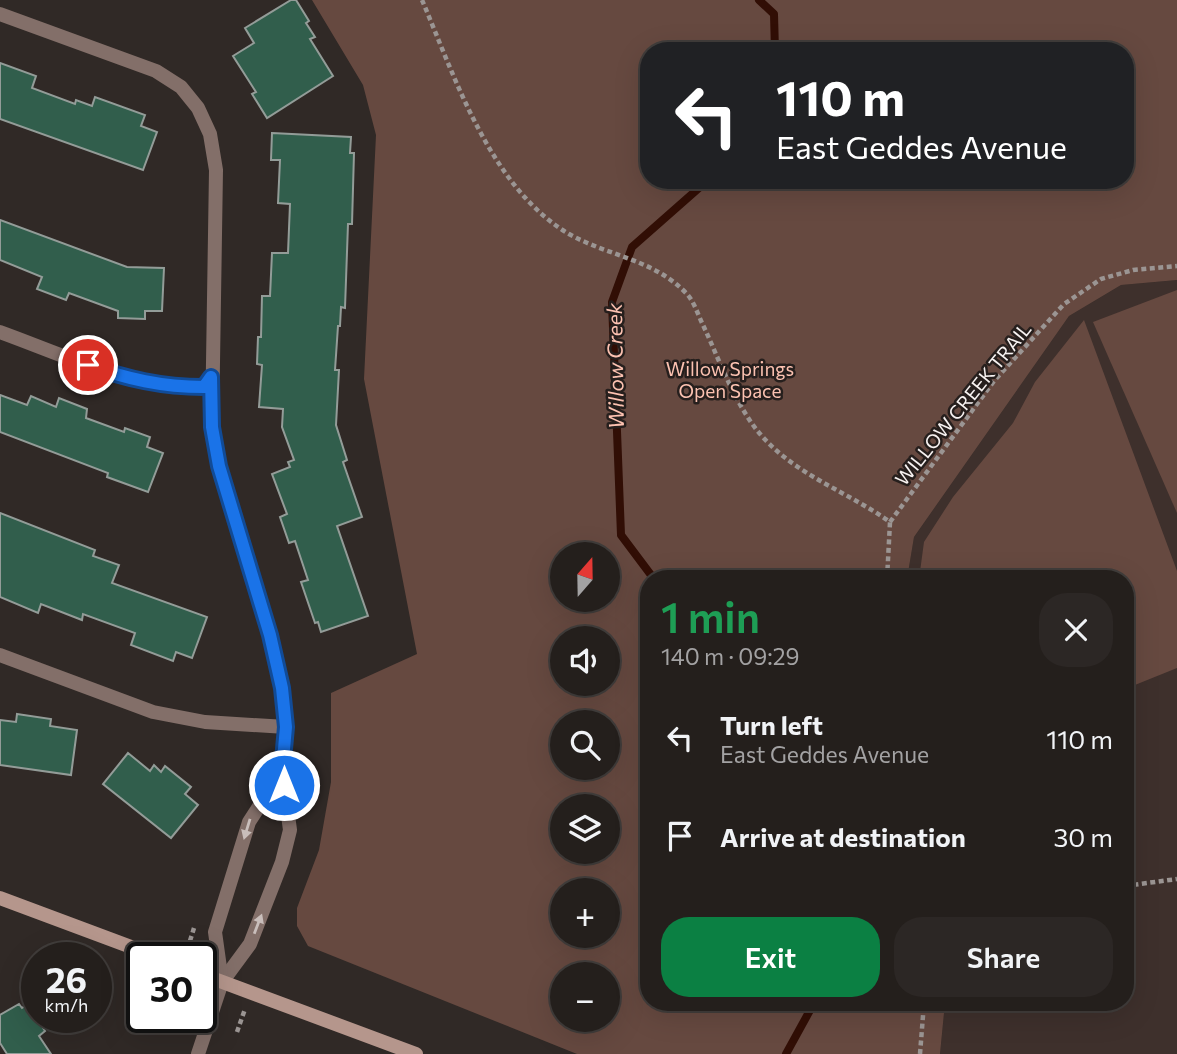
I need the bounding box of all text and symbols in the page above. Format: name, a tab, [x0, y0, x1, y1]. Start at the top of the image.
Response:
text: 110 m	[776, 66, 905, 126]
icon: left	[661, 70, 752, 161]
text: East Geddes Avenue	[776, 126, 1067, 166]
water label: Willow Creek	[601, 302, 628, 429]
street label: WILLOW CREEK TRAIL	[890, 317, 1036, 490]
pin	[58, 335, 118, 395]
icon: arrive	[69, 346, 107, 384]
park label: Willow Springs Open Space	[666, 357, 794, 402]
north arrow	[550, 542, 620, 612]
map controls	[550, 542, 620, 1032]
text: 1 min	[661, 590, 760, 642]
button: close	[1039, 593, 1113, 667]
button: sound	[550, 626, 620, 696]
text: 140 m · 09:29	[661, 642, 799, 670]
text: Turn left	[720, 709, 823, 740]
button: search	[550, 710, 620, 780]
icon: left	[661, 719, 699, 757]
text: 110 m	[1046, 723, 1113, 754]
text: East Geddes Avenue	[720, 740, 929, 768]
position arrow	[247, 748, 321, 822]
button: layers	[550, 794, 620, 864]
icon: arrive	[661, 817, 699, 855]
one-way arrow	[242, 819, 252, 840]
text: Arrive at destination	[720, 821, 966, 852]
text: 30 m	[1054, 821, 1113, 852]
button: +	[550, 878, 620, 948]
one-way arrow	[253, 914, 264, 935]
button: Exit	[661, 917, 880, 997]
button: Share	[894, 917, 1113, 997]
speed limit sign: 30	[126, 942, 217, 1033]
text: 26	[46, 957, 87, 1000]
button: −	[550, 962, 620, 1032]
text: km/h	[45, 994, 88, 1016]

